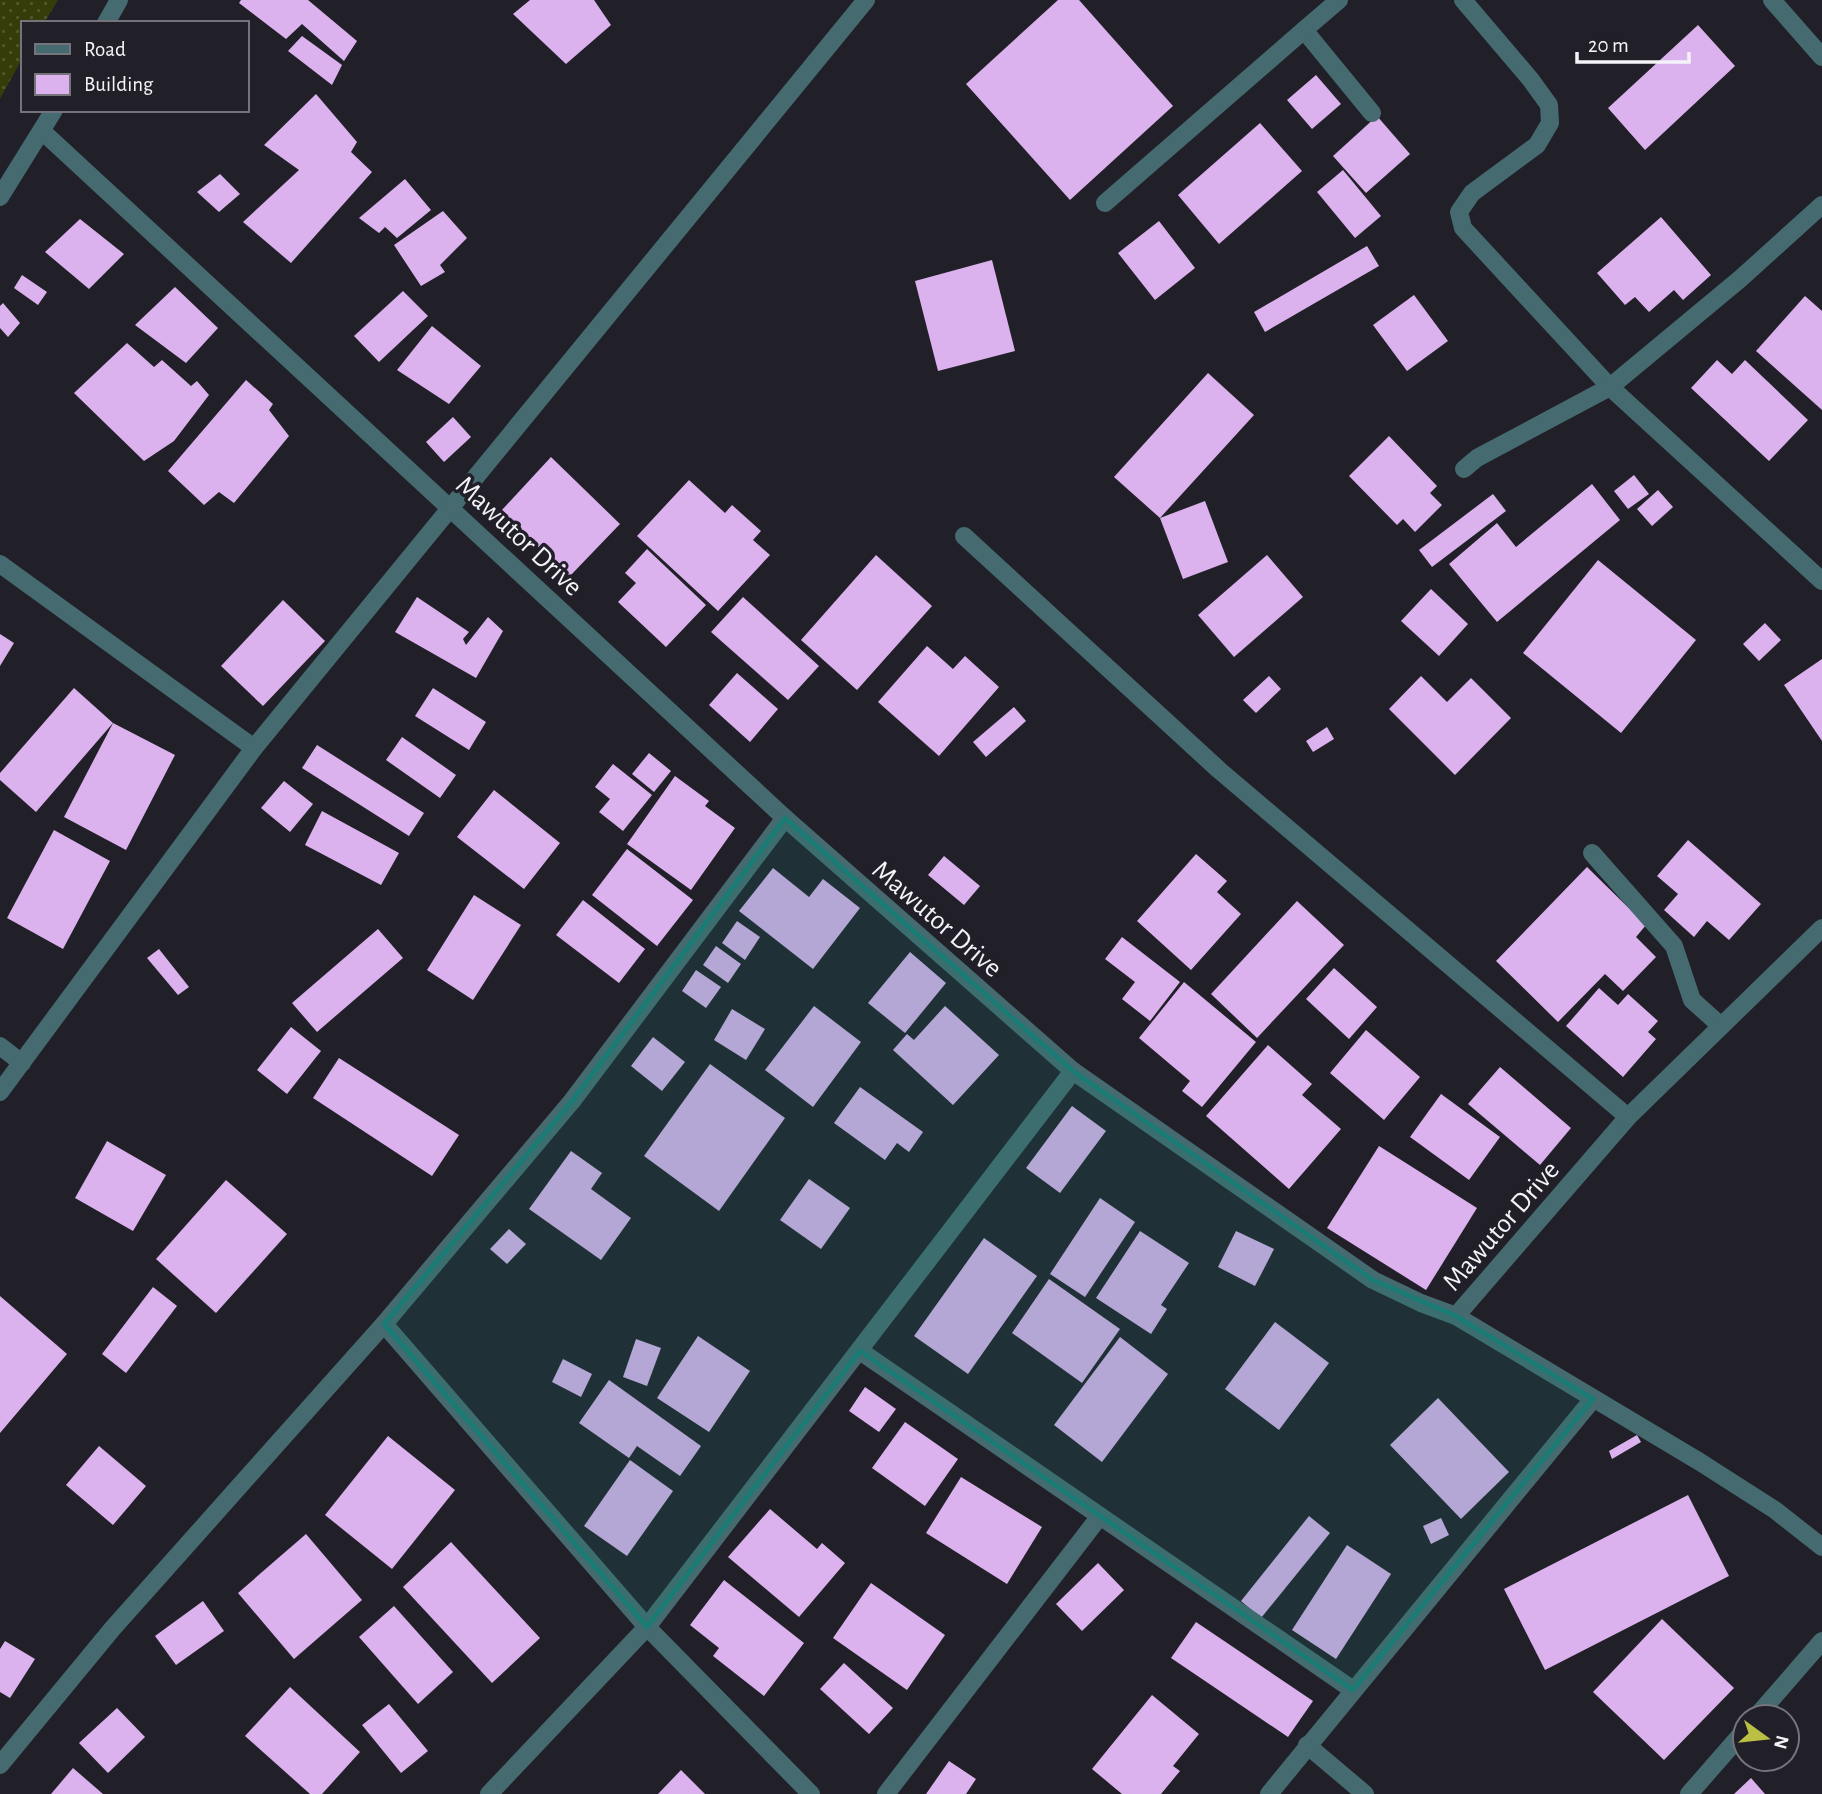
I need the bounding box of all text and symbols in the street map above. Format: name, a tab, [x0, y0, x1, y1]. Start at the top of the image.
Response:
legend	[21, 21, 248, 112]
scale bar	[1577, 21, 1689, 65]
text: 20 m	[1588, 35, 1629, 56]
text: Road	[84, 39, 126, 60]
text: Building	[84, 74, 154, 95]
street label: Mawutor Drive	[450, 471, 587, 602]
street label: Mawutor Drive	[867, 856, 1007, 983]
street label: Mawutor Drive	[1438, 1156, 1565, 1296]
north arrow	[1731, 1703, 1801, 1773]
text: N	[1770, 1733, 1792, 1751]

